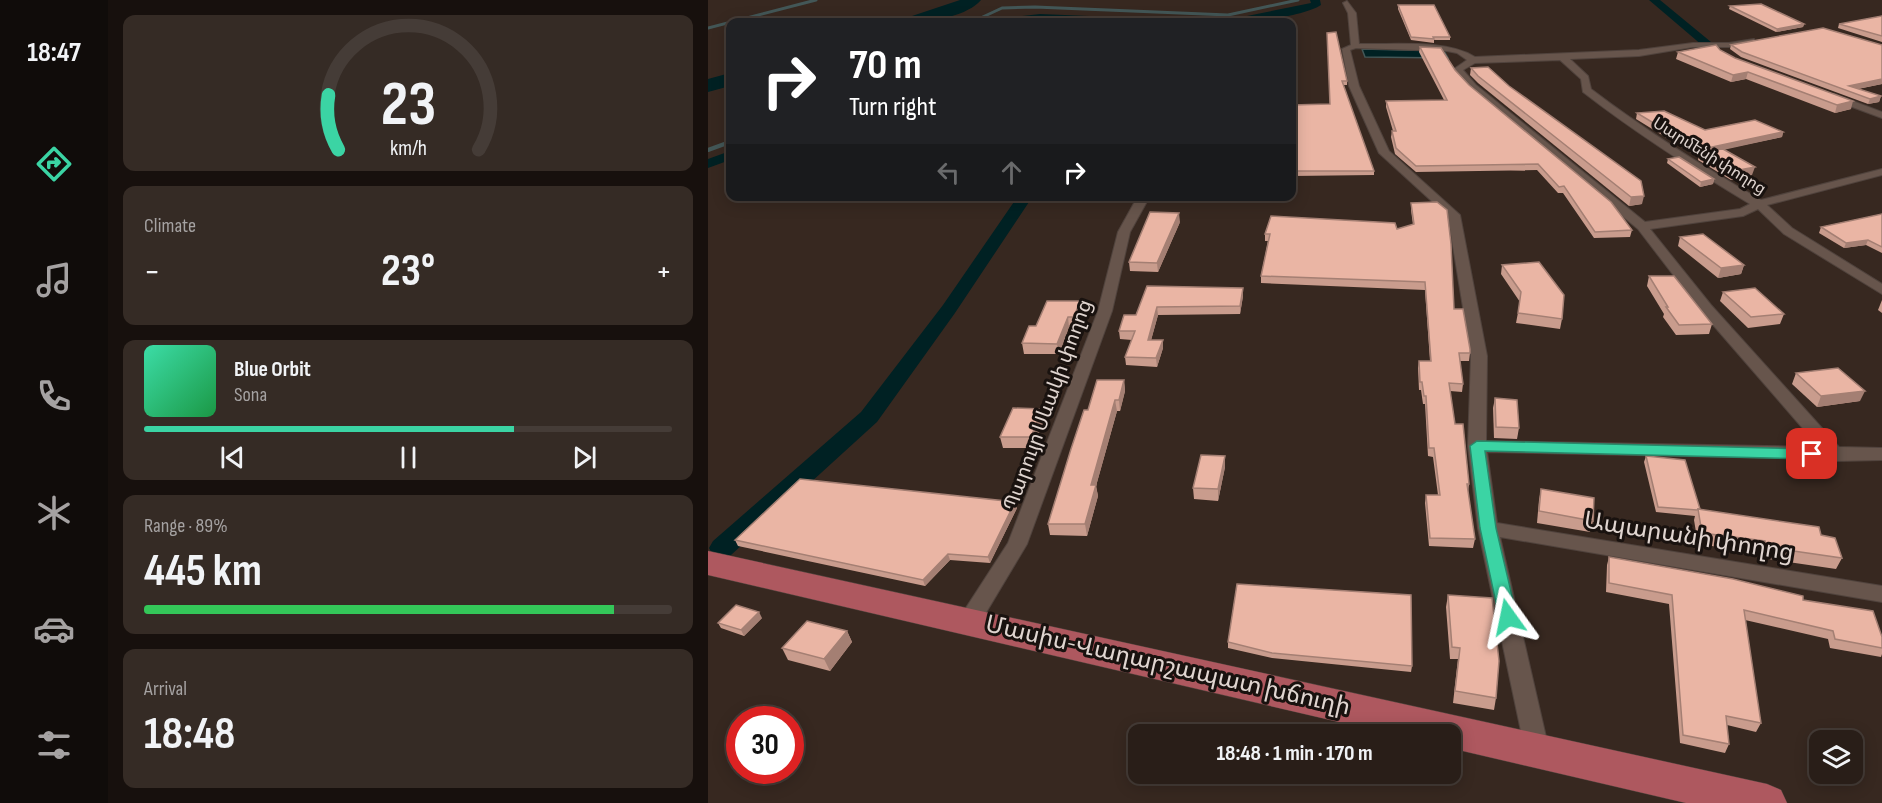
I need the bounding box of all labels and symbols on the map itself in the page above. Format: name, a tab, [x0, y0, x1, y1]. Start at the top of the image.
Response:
street label: Սարմենի փողոց	[1649, 114, 1769, 199]
street label: Պարույր Սևակի փողոց	[998, 296, 1097, 514]
pin	[1786, 428, 1837, 479]
street label: Ապարանի փողոց	[1582, 506, 1796, 567]
position arrow	[1476, 585, 1540, 649]
street label: Մասիս-Վաղարշապատ խճուղի	[983, 609, 1353, 722]
speed limit sign: 30	[726, 706, 804, 784]

